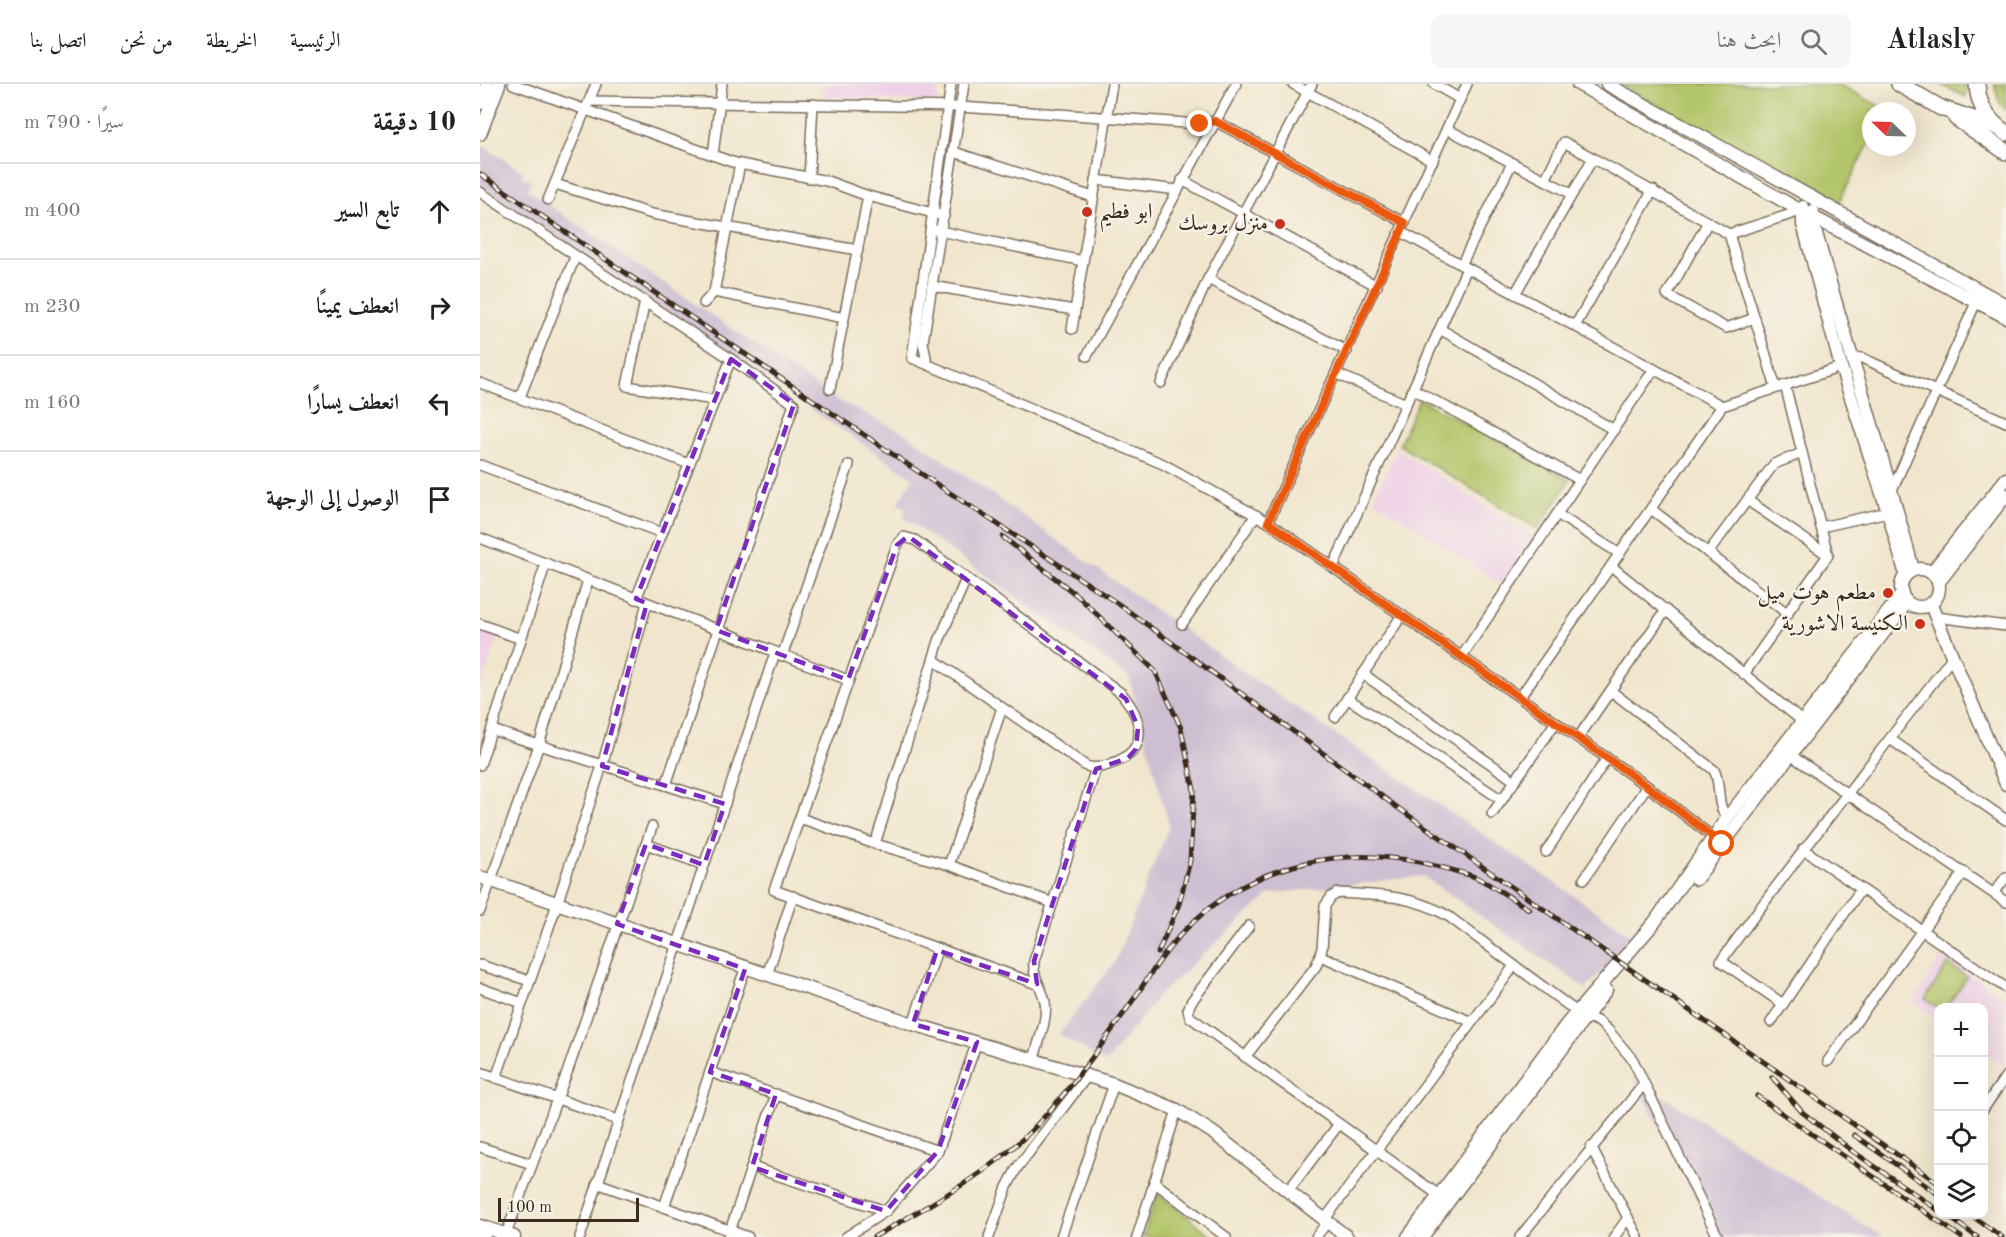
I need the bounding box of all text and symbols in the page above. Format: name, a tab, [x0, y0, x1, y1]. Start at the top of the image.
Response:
search box	[1431, 14, 1851, 68]
icon: search	[1797, 25, 1830, 58]
text: Atlasly	[1887, 27, 1976, 55]
text: ابحث هنا	[1717, 30, 1782, 52]
text: اتصل بنا	[30, 31, 87, 52]
text: من نحن	[120, 31, 173, 52]
text: الخريطة	[206, 31, 257, 52]
text: الرئيسية	[290, 31, 341, 52]
north arrow	[1862, 102, 1916, 156]
text: 10 دقيقة	[373, 110, 456, 136]
route end	[1186, 110, 1212, 136]
text: سيرًا · 790 m	[24, 113, 124, 133]
icon: ahead	[423, 195, 456, 228]
text: تابع السير	[335, 200, 399, 222]
text: 400 m	[24, 201, 80, 221]
place label: ابو فطيم	[1099, 201, 1153, 232]
marker: ابو فطيم	[1080, 205, 1094, 219]
place label: منزل بروسك	[1178, 213, 1268, 236]
marker: منزل بروسك	[1273, 217, 1287, 231]
icon: right	[423, 291, 456, 324]
text: انعطف يمينًا	[316, 296, 399, 318]
text: 230 m	[24, 297, 80, 317]
icon: left	[423, 387, 456, 420]
text: انعطف يسارًا	[307, 392, 399, 414]
text: 160 m	[24, 393, 80, 413]
icon: arrive	[423, 483, 456, 516]
text: الوصول إلى الوجهة	[266, 488, 399, 510]
place label: مطعم هوت ميل	[1757, 582, 1876, 612]
marker: مطعم هوت ميل	[1881, 586, 1895, 600]
place label: الكنيسة الاشورية	[1782, 612, 1908, 636]
marker: الكنيسة الاشورية	[1913, 617, 1927, 631]
route start	[1708, 830, 1734, 856]
map controls	[1934, 1003, 1988, 1219]
button: +	[1934, 1003, 1988, 1057]
button: −	[1934, 1057, 1988, 1111]
button: locate	[1934, 1111, 1988, 1165]
button: layers	[1934, 1165, 1988, 1219]
scale bar	[498, 1195, 639, 1222]
text: 100 m	[507, 1200, 552, 1216]

